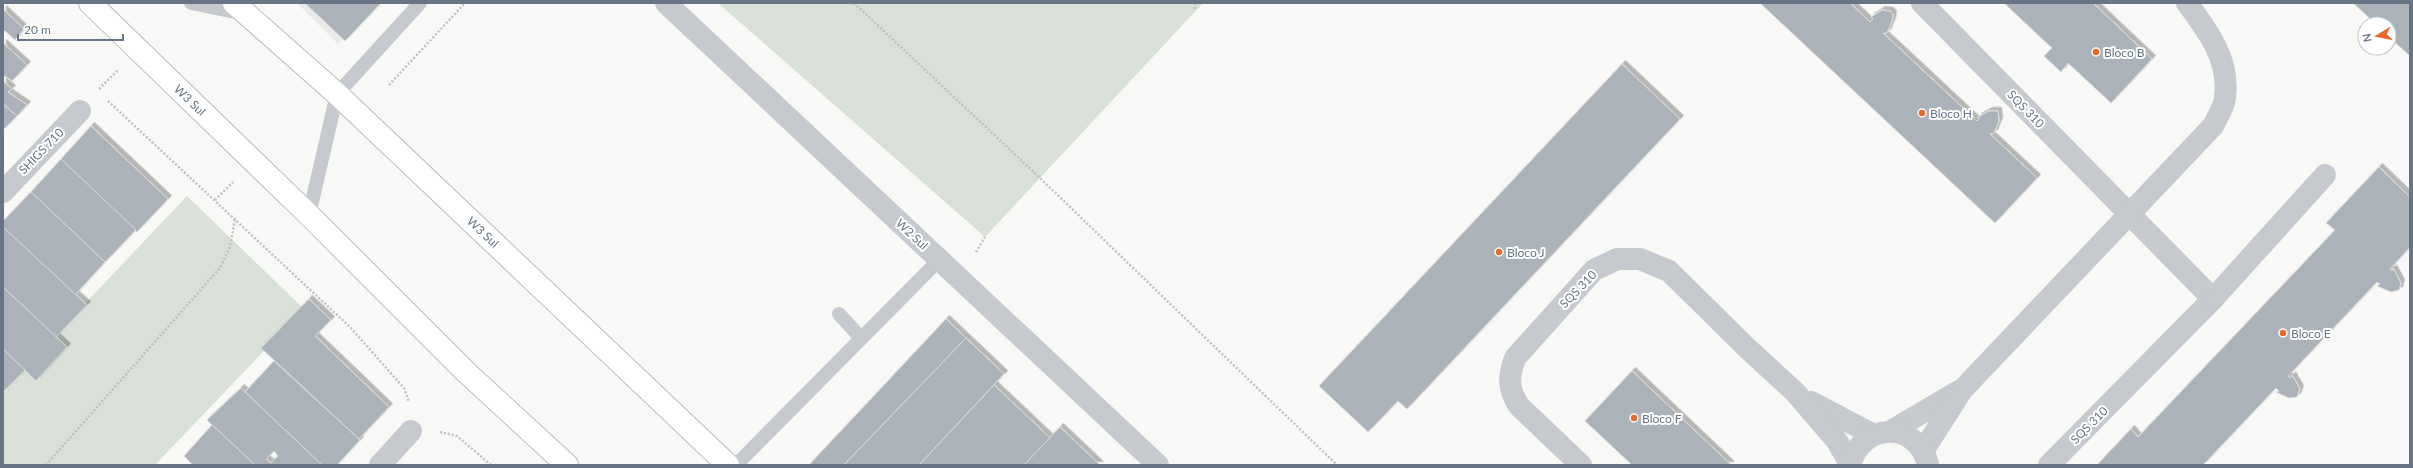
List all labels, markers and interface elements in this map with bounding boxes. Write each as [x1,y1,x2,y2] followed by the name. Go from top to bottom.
[18,16,123,42] scale bar
[2357,16,2397,56] north arrow
[24,22,51,37] text: 20 m
[2360,33,2374,43] text: N
[2104,45,2145,60] place label: Bloco B
[2091,47,2101,57] marker: Bloco B
[171,81,209,119] street label: W3 Sul
[2004,87,2048,131] street label: SQS 310
[1930,106,1972,121] place label: Bloco H
[1917,108,1927,118] marker: Bloco H
[15,125,67,177] street label: SHIGS 710
[464,213,502,251] street label: W3 Sul
[893,215,931,253] street label: W2 Sul
[1507,245,1545,260] place label: Bloco J
[1494,247,1504,257] marker: Bloco J
[1556,267,1600,311] street label: SQS 310
[2291,326,2331,341] place label: Bloco E
[2278,328,2288,338] marker: Bloco E
[2067,403,2111,447] street label: SQS 310
[1642,411,1682,426] place label: Bloco F
[1629,413,1639,423] marker: Bloco F

